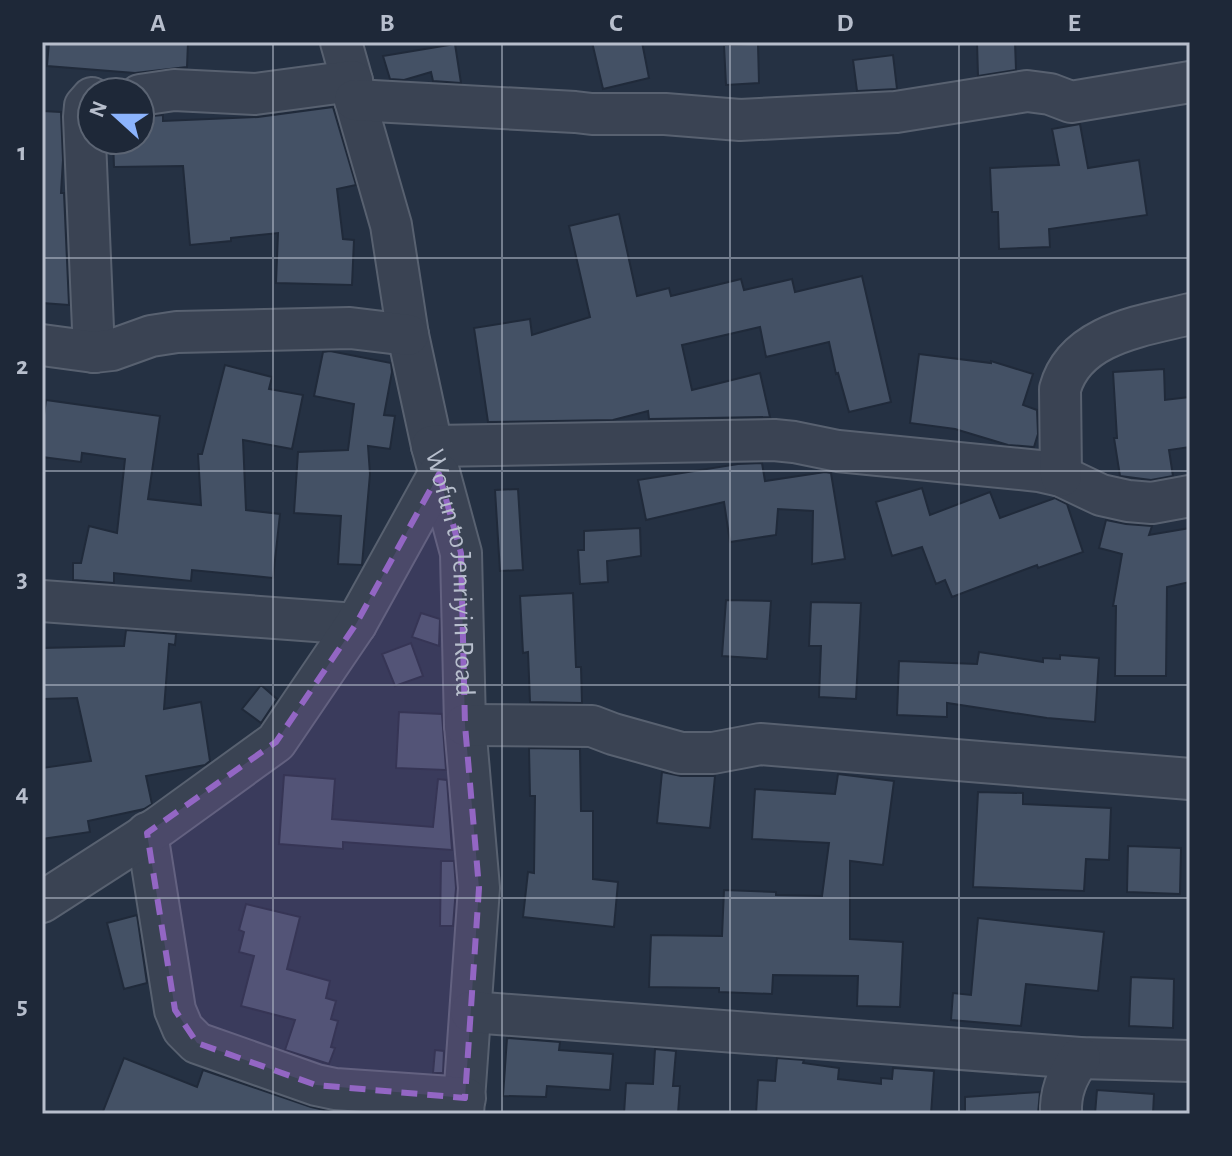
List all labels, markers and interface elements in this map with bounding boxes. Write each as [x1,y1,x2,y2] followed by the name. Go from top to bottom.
[150,10,166,36] text: A
[379,10,395,36] text: B
[609,10,623,36] text: C
[836,10,854,36] text: D
[1067,10,1081,36] text: E
[76,76,156,156] north arrow
[85,98,111,120] text: N
[17,139,27,165] text: 1
[16,353,28,379] text: 2
[420,446,478,697] street label: Wofun to Jenriyin Road
[16,566,28,592] text: 3
[15,780,29,806] text: 4
[16,993,28,1019] text: 5

